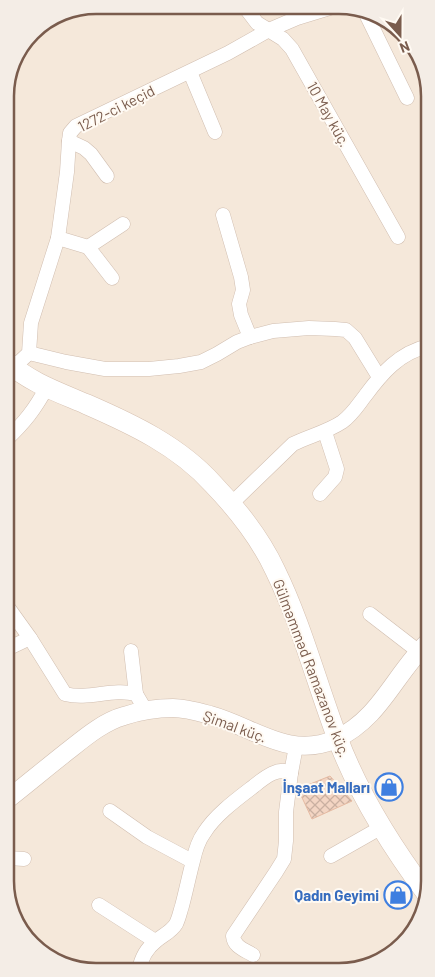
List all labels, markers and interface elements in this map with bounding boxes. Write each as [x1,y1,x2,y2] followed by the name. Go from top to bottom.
[375,10,425,60] north arrow
[397,38,412,57] text: N
[304,78,354,150] street label: 10 May küç.
[74,81,158,135] street label: 1272-ci keçid
[270,576,354,760] street label: Gülməmməd Ramazanov küç.
[201,706,269,746] street label: Şimal küç.
[374,772,404,802] shop icon: İnşaat Malları
[283,778,370,796] place label: İnşaat Malları
[383,880,413,910] shop icon: Qadın Geyimi
[294,886,379,904] place label: Qadın Geyimi

